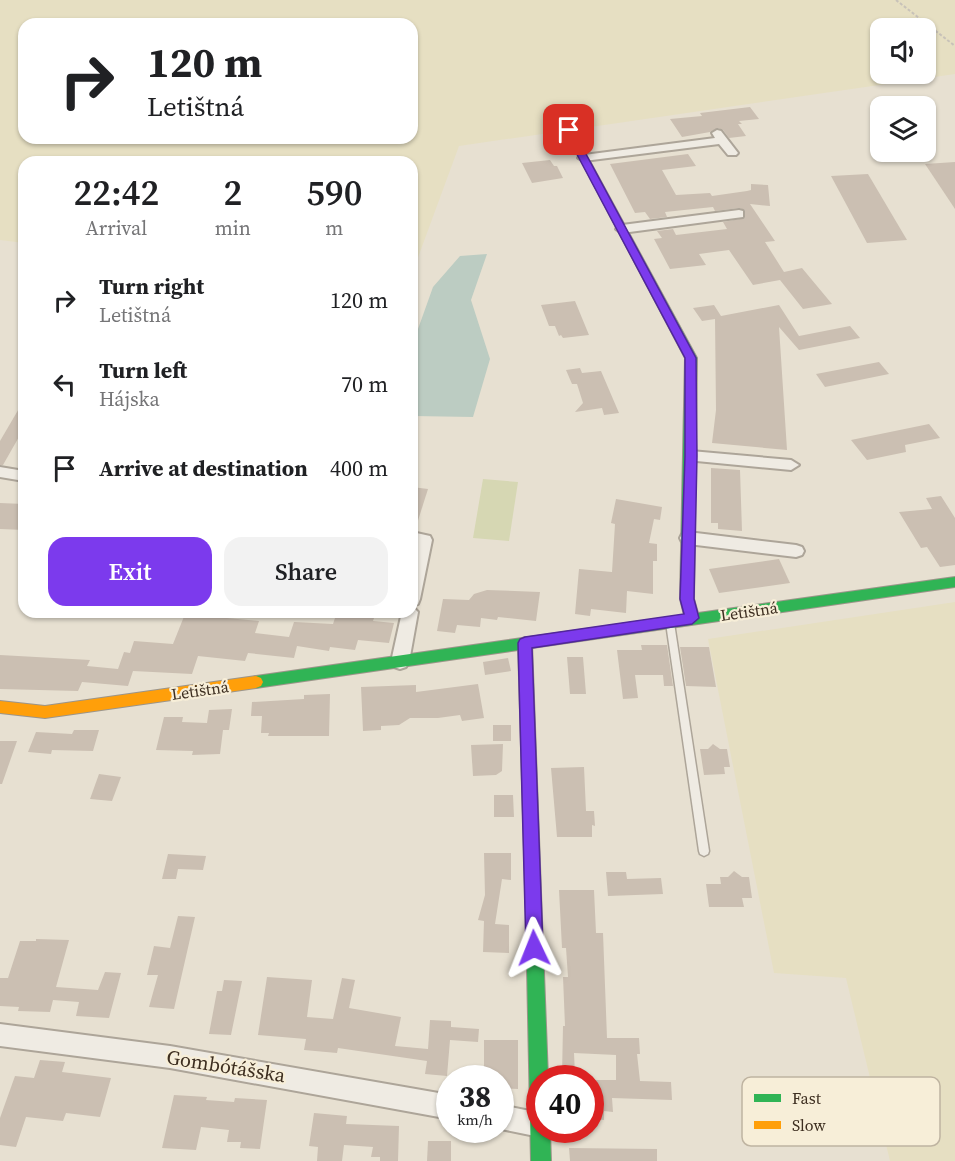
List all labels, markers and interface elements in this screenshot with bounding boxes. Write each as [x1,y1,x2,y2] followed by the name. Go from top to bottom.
[870,18,936,162] map controls
[870,18,936,84] button: sound
[147,33,262,91] text: 120 m
[48,42,126,120] icon: right
[147,88,244,125] text: Letištná
[870,96,936,162] button: layers
[543,104,594,155] pin
[552,113,585,146] icon: arrive
[74,168,159,217] text: 22:42
[223,168,242,217] text: 2
[306,168,362,217] text: 590
[85,214,147,242] text: Arrival
[215,214,251,242] text: min
[325,214,343,242] text: m
[99,271,204,301] text: Turn right
[48,284,81,317] icon: right
[330,285,388,315] text: 120 m
[99,301,171,329] text: Letištná
[99,355,187,385] text: Turn left
[48,368,81,401] icon: left
[341,369,388,399] text: 70 m
[99,385,160,413] text: Hájska
[48,452,81,485] icon: arrive
[99,453,308,483] text: Arrive at destination
[330,453,388,483] text: 400 m
[48,537,212,606] button: Exit
[224,537,388,606] button: Share
[719,596,780,626] street label: Letištná
[170,675,231,705] street label: Letištná
[502,916,566,980] position arrow
[165,1043,288,1089] street label: Gombótášska
[526,1065,604,1143] speed limit sign: 40
[459,1076,491,1117] text: 38
[742,1077,940,1146] legend
[792,1087,822,1109] text: Fast
[457,1109,493,1130] text: km/h
[792,1114,827,1136] text: Slow

